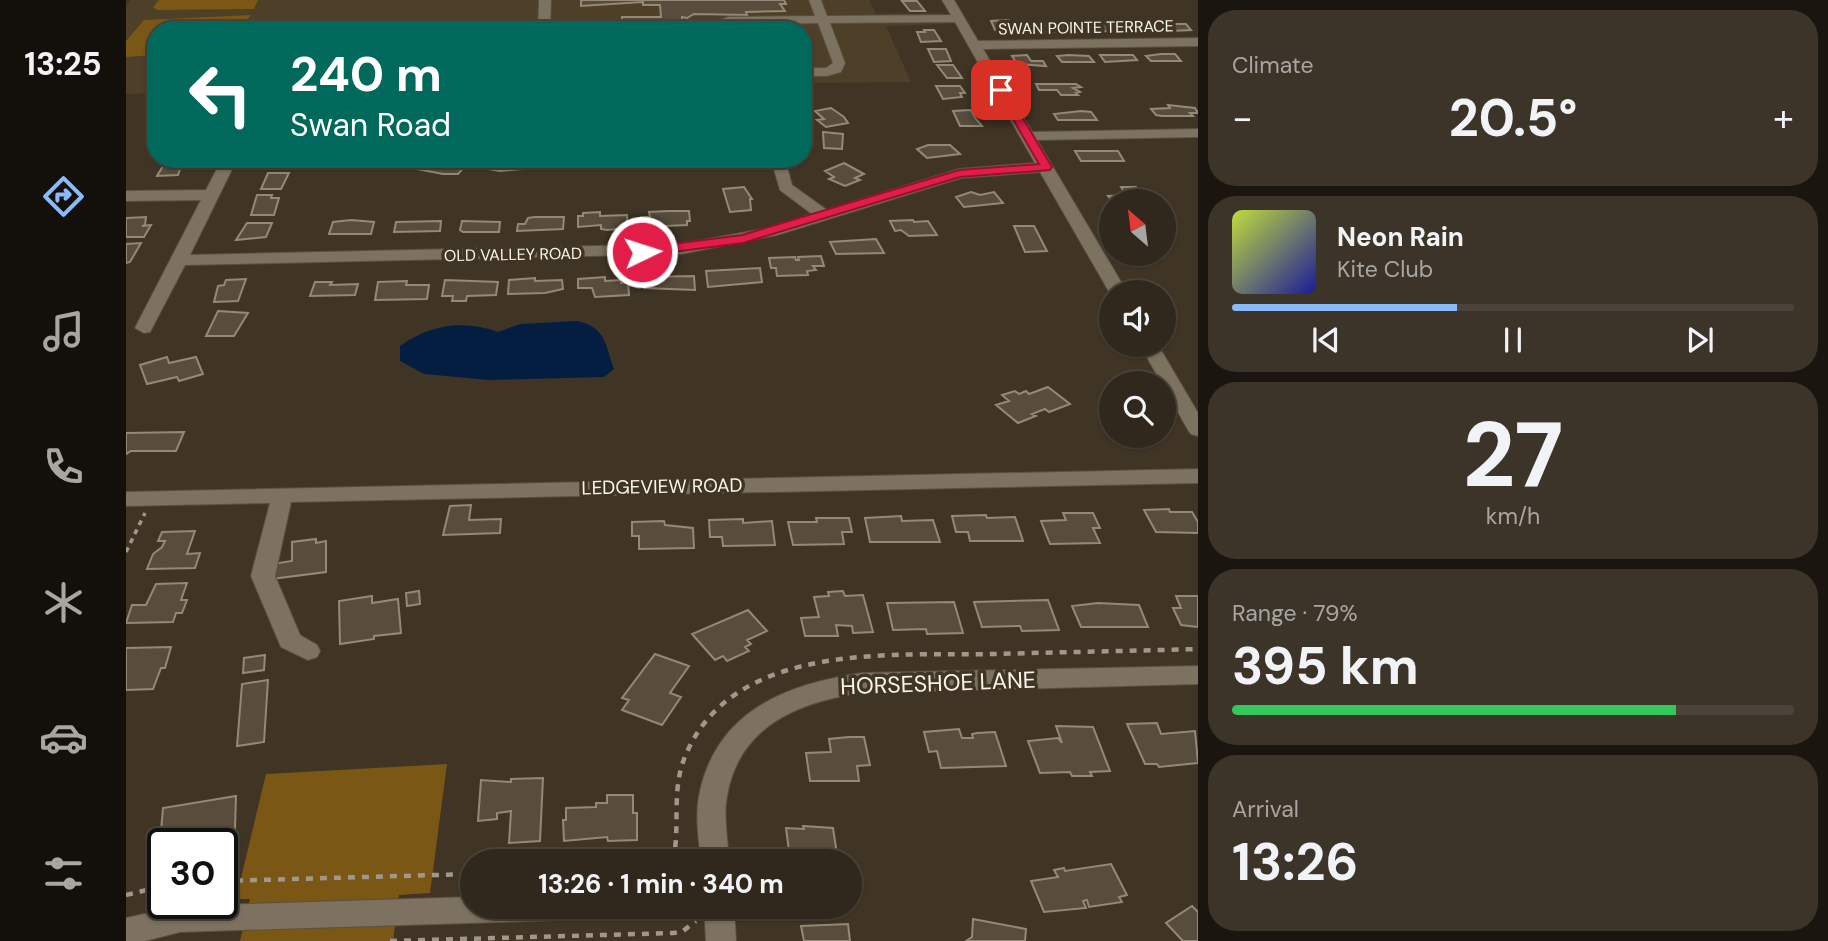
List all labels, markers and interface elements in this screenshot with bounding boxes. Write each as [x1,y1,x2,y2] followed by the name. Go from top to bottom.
[998,15,1174,40] street label: SWAN POINTE TERRACE
[290,42,442,106] text: 240 m
[24,43,102,85] text: 13:25
[175,49,266,140] icon: left
[1232,50,1314,80] text: Climate
[971,60,1031,120] pin
[982,71,1020,109] icon: arrive
[1449,84,1577,152] text: 20.5°
[1232,93,1253,143] text: −
[1773,93,1794,143] text: +
[290,104,451,146] text: Swan Road
[39,172,88,221] icon: directions
[1099,189,1176,266] north arrow
[1099,189,1176,448] map controls
[605,215,679,289] position arrow
[1337,220,1464,254] text: Neon Rain
[444,243,582,266] street label: OLD VALLEY ROAD
[1337,254,1433,284] text: Kite Club
[1099,280,1176,357] button: sound
[39,307,88,356] icon: music
[1307,321,1345,359] icon: previous
[1494,321,1532,359] icon: pause
[1681,321,1719,359] icon: next
[1099,371,1176,448] button: search
[1463,396,1563,514] text: 27
[39,442,88,491] icon: phone
[581,473,743,500] street label: LEDGEVIEW ROAD
[1486,501,1540,531] text: km/h
[39,578,88,627] icon: climate
[1232,598,1358,628] text: Range · 79%
[1232,632,1419,700] text: 395 km
[840,665,1036,701] street label: HORSESHOE LANE
[39,713,88,762] icon: car
[1232,794,1299,824] text: Arrival
[147,828,238,919] speed limit sign: 30
[1232,828,1358,896] text: 13:26
[39,849,88,898] icon: filters
[538,867,784,901] text: 13:26 · 1 min · 340 m

